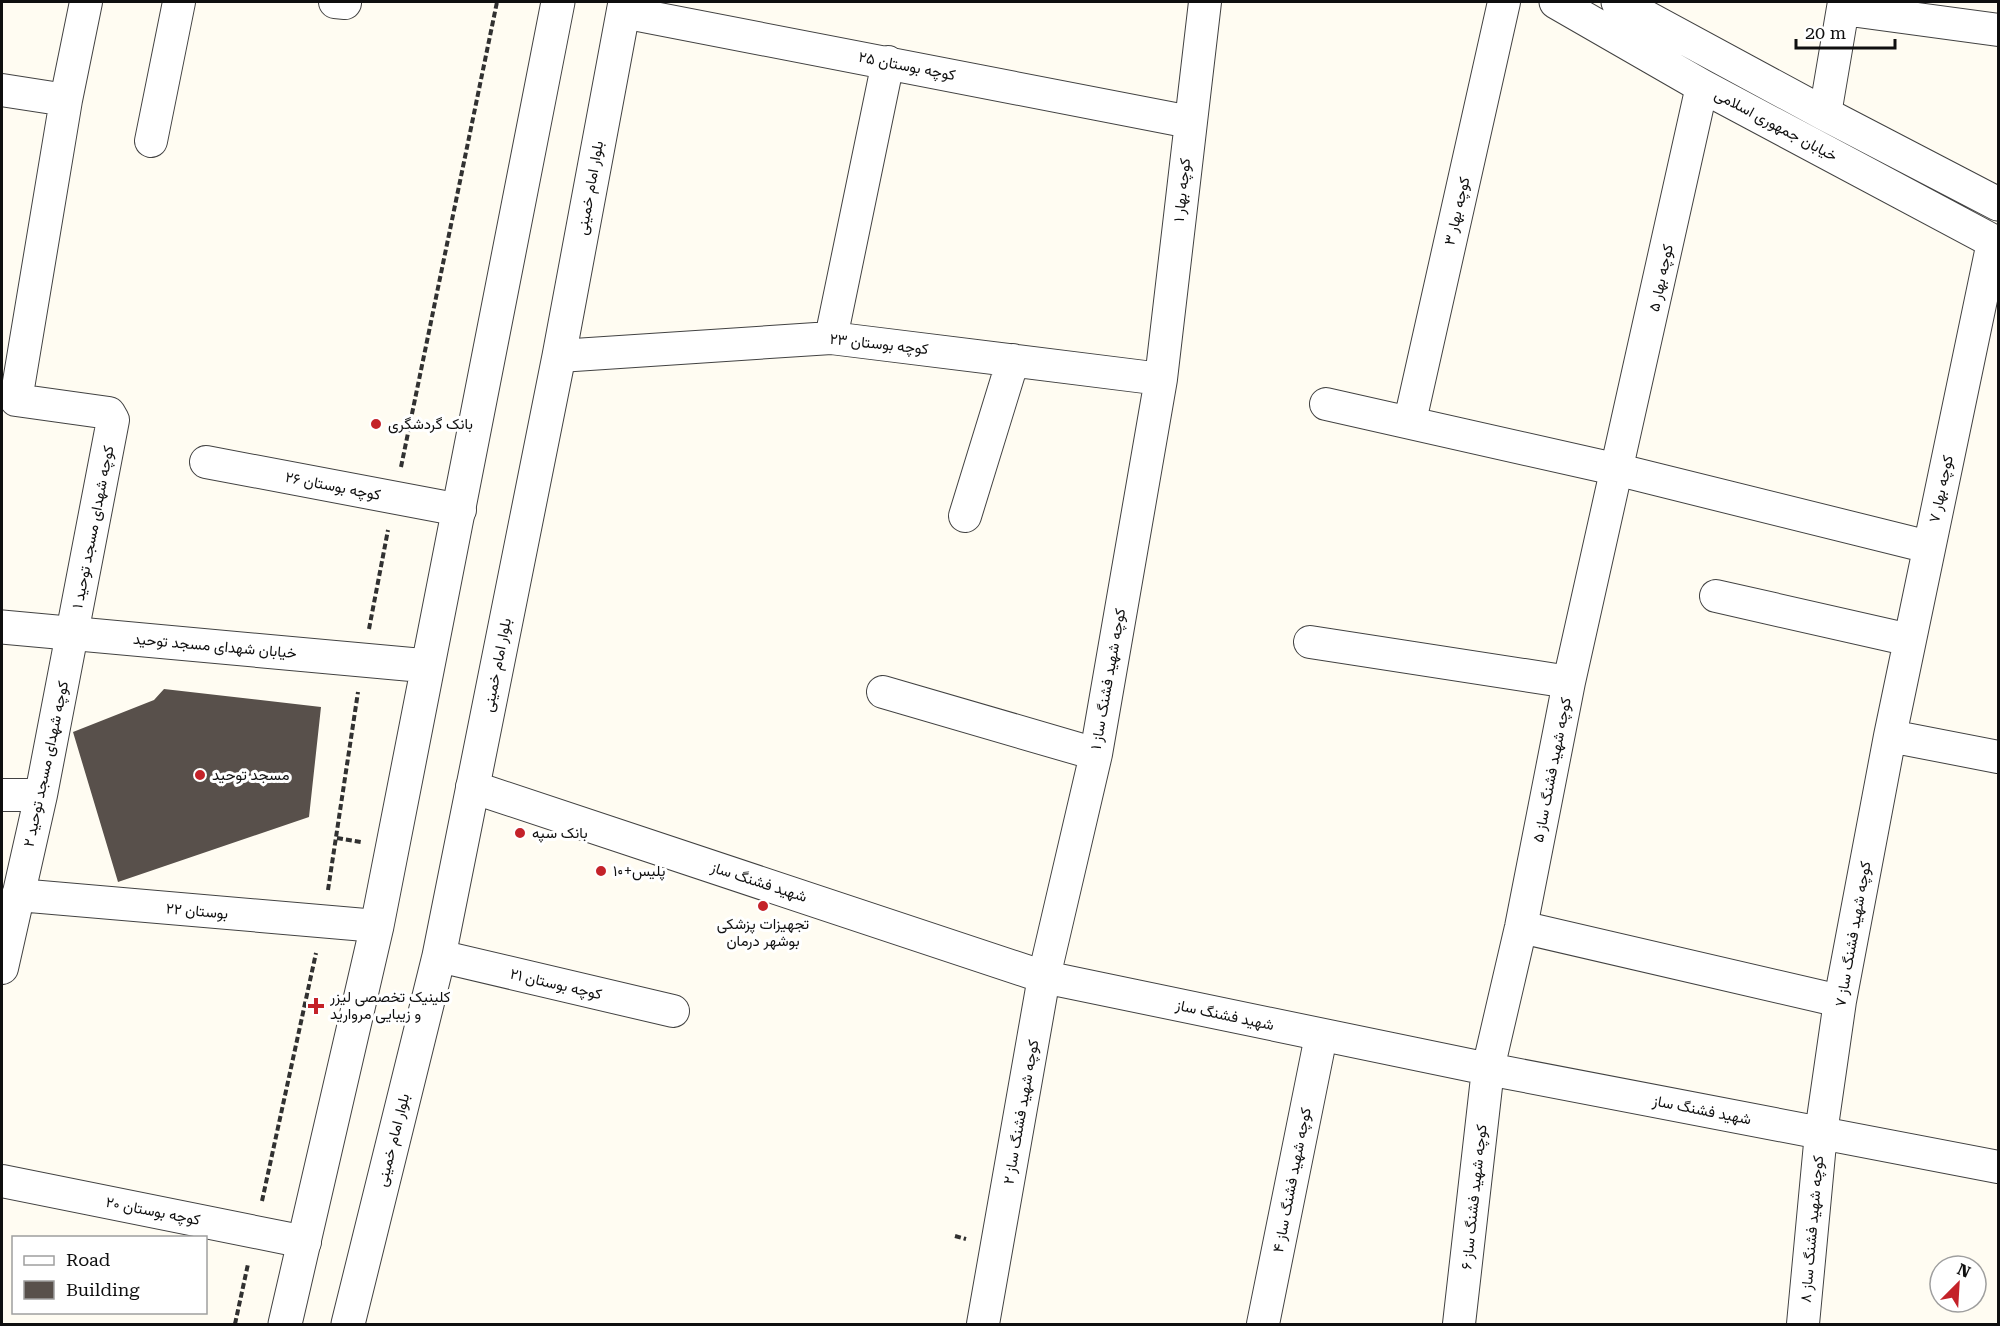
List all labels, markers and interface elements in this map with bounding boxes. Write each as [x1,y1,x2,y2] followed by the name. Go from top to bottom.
[1796,12,1895,50] scale bar
[1805,22,1846,43] text: 20 m
[857,48,957,85] street label: کوچه بوستان ۲۵
[1711,85,1840,166] street label: خیابان جمهوری اسلامی
[573,140,608,237] street label: بلوار امام خمینی
[1170,157,1195,223] street label: کوچه بهار ۱
[1440,175,1475,247] street label: کوچه بهار ۳
[1645,242,1678,314] street label: کوچه بهار ۵
[829,330,930,359] street label: کوچه بوستان ۲۳
[388,415,473,434] place label: بانک گردشگری
[369,417,383,431] marker: بانک گردشگری
[68,444,119,610] street label: کوچه شهدای مسجد توحید ۱
[1925,453,1958,525] street label: کوچه بهار ۷
[284,468,382,505] street label: کوچه بوستان ۲۶
[1087,607,1130,751] street label: کوچه شهید فشنگ ساز ۱
[479,617,516,714] street label: بلوار امام خمینی
[132,630,298,663] street label: خیابان شهدای مسجد توحید
[20,679,73,849] street label: کوچه شهدای مسجد توحید ۲
[1529,696,1576,844] street label: کوچه شهید فشنگ ساز ۵
[212,766,289,784] place label: مسجد توحید
[193,768,207,782] marker: مسجد توحید
[532,824,588,843] place label: بانک سپه
[513,826,527,840] marker: بانک سپه
[708,858,809,906] street label: شهید فشنگ ساز
[1831,859,1876,1008] street label: کوچه شهید فشنگ ساز ۷
[613,862,666,881] place label: پلیس+۱۰
[594,864,608,878] marker: پلیس+۱۰
[165,899,229,923] street label: بوستان ۲۲
[756,899,770,913] marker: تجهیزات پزشکی بوشهر درمان
[717,915,810,950] place label: تجهیزات پزشکی بوشهر درمان
[508,965,604,1004] street label: کوچه بوستان ۲۱
[329,988,451,1024] place label: کلینیک تخصصی لیزر و زیبایی مروارید
[1173,996,1276,1034] street label: شهید فشنگ ساز
[307,997,325,1015] marker: کلینیک تخصصی لیزر و زیبایی مروارید
[999,1038,1044,1186] street label: کوچه شهید فشنگ ساز ۲
[1650,1091,1753,1128] street label: شهید فشنگ ساز
[373,1092,414,1189] street label: بلوار امام خمینی
[1269,1106,1316,1254] street label: کوچه شهید فشنگ ساز ۴
[1457,1123,1492,1271] street label: کوچه شهید فشنگ ساز ۶
[1797,1154,1828,1303] street label: کوچه شهید فشنگ ساز ۸
[104,1193,202,1230] street label: کوچه بوستان ۲۰
[12,1236,207,1314] legend
[66,1249,111,1270] text: Road
[1928,1254,1988,1314] north arrow
[1954,1260,1973,1282] text: N
[66,1279,140,1300] text: Building

